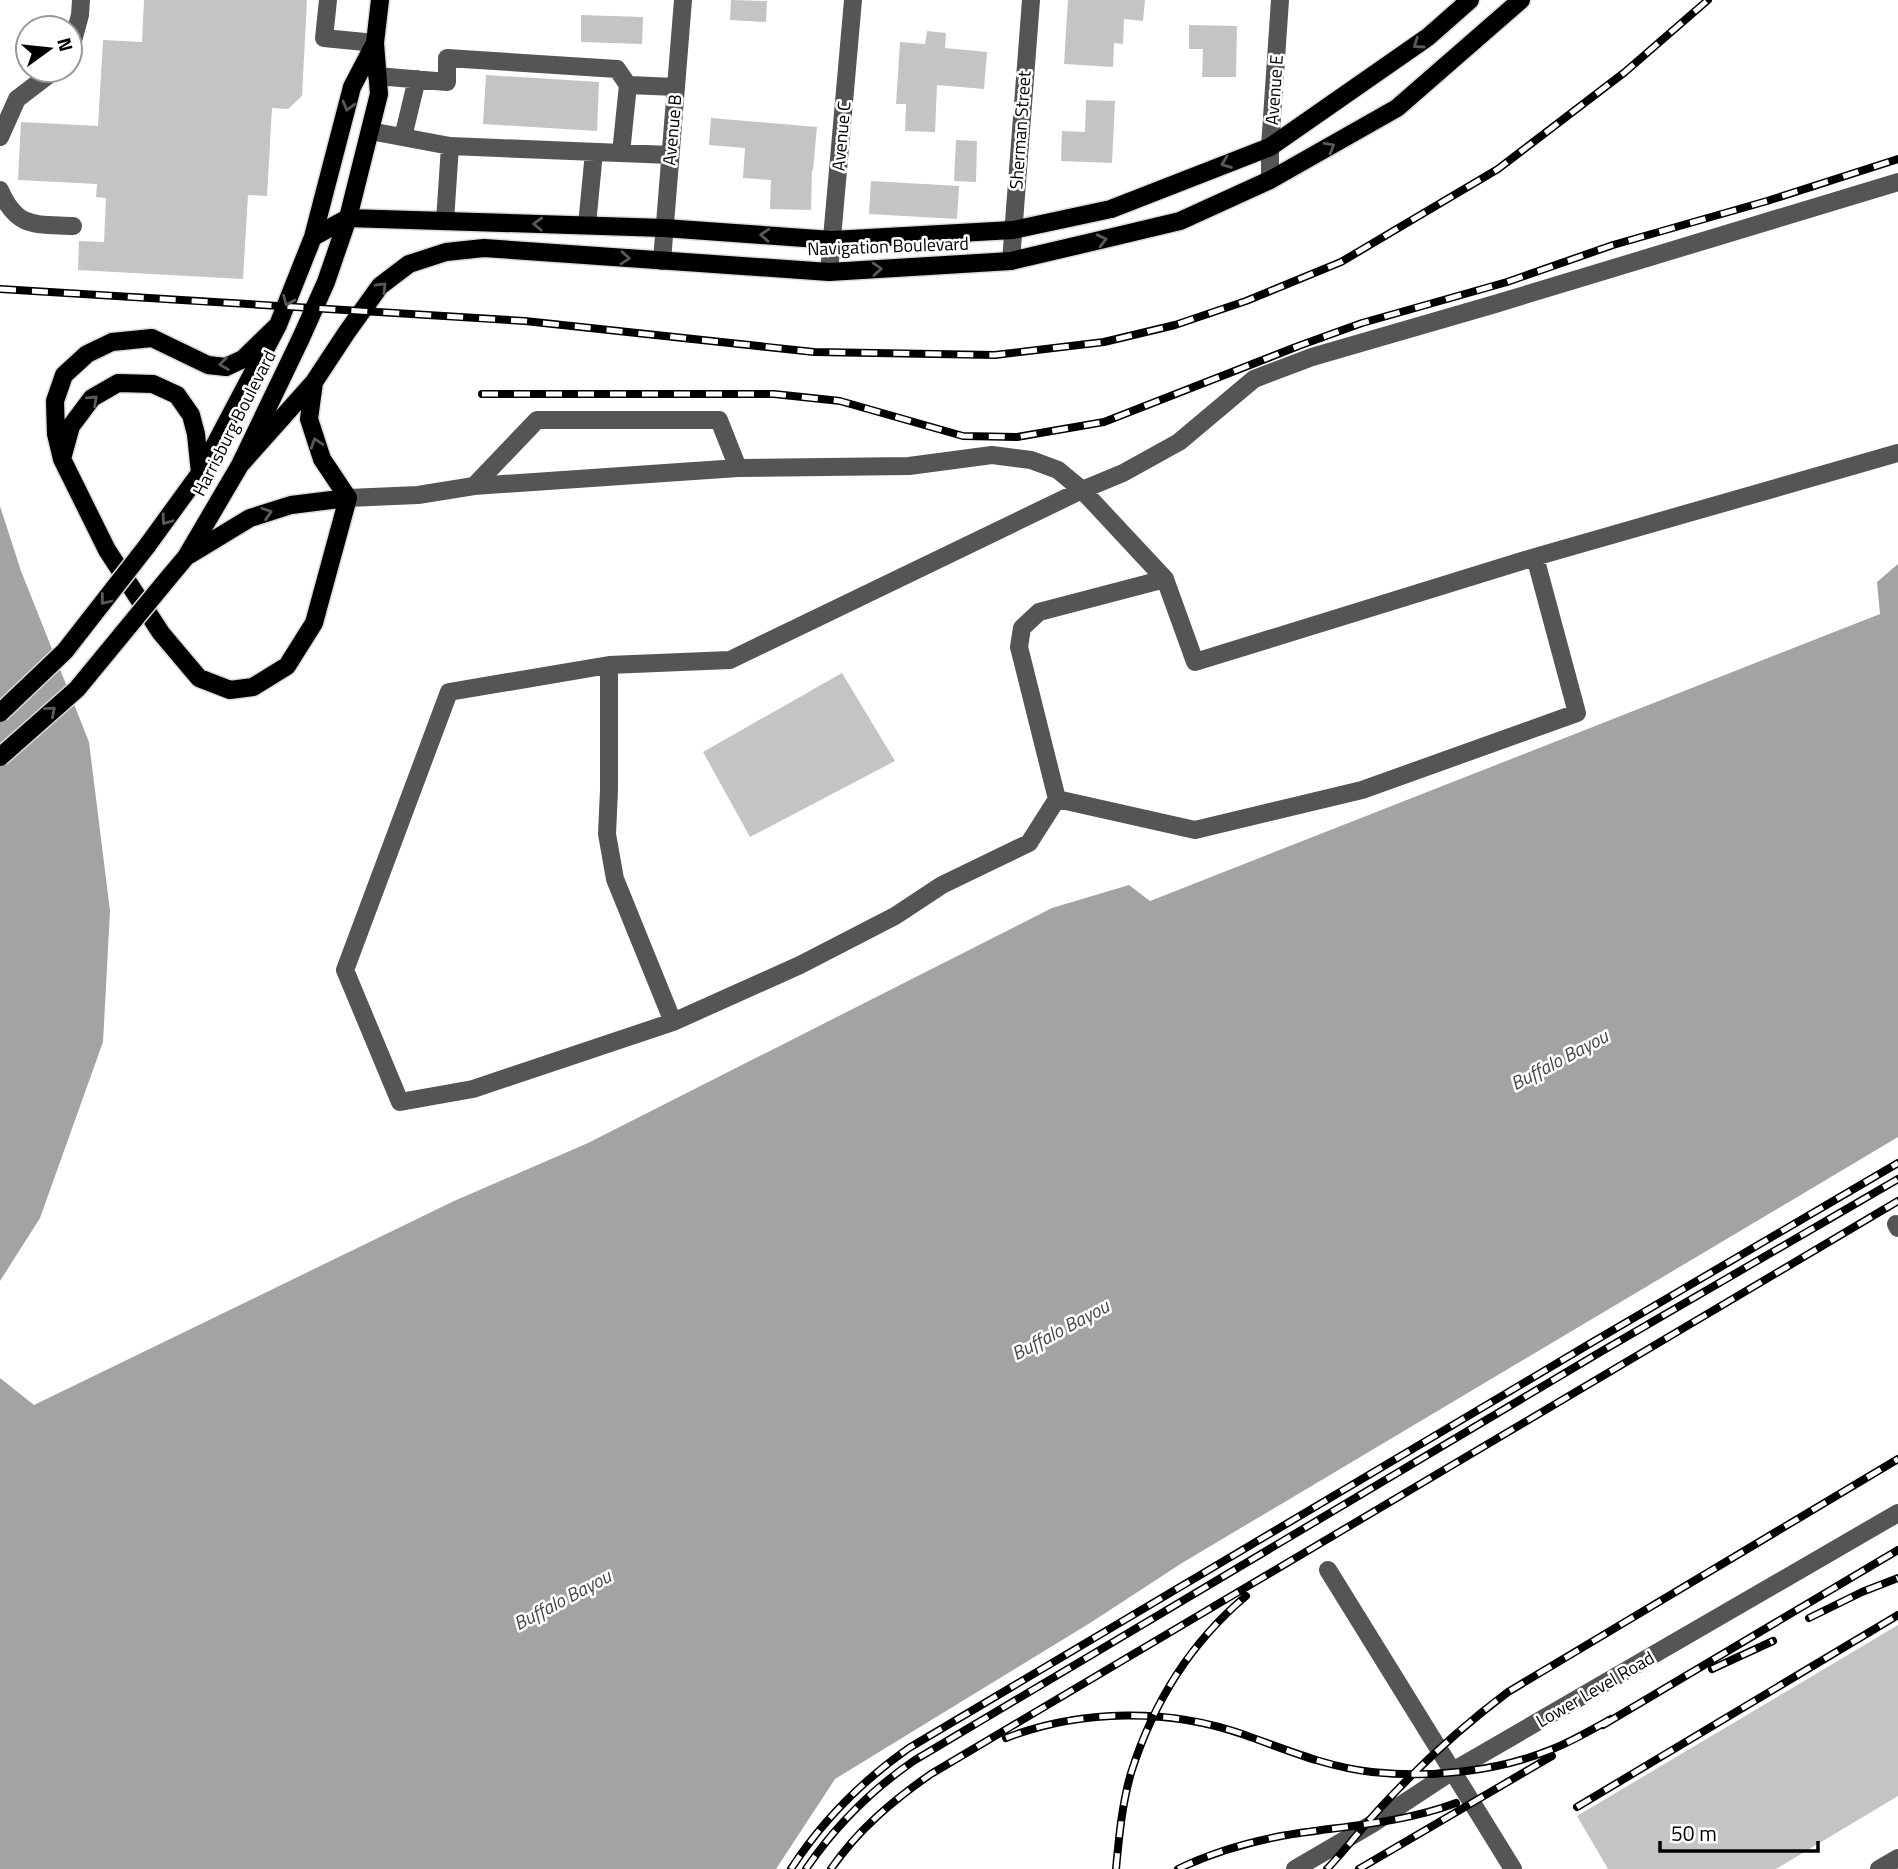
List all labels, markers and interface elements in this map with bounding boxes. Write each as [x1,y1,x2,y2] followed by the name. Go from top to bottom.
[14,14,84,84] north arrow
[50,34,82,55] text: N
[1413,36,1426,48] one-way arrow
[1258,54,1290,126] street label: Avenue E
[1002,69,1038,190] street label: Sherman Street
[655,93,689,167] street label: Avenue B
[341,99,356,111] one-way arrow
[824,100,858,172] street label: Avenue C
[1322,142,1335,155] one-way arrow
[1220,155,1232,169] one-way arrow
[532,216,542,232] one-way arrow
[759,228,770,243] one-way arrow
[807,230,969,262] street label: Navigation Boulevard
[1095,234,1107,248] one-way arrow
[620,251,631,266] one-way arrow
[872,262,883,277] one-way arrow
[373,282,386,295] one-way arrow
[283,294,297,306] one-way arrow
[186,345,282,501] street label: Harrisburg Boulevard
[219,356,230,371] one-way arrow
[85,396,98,408] one-way arrow
[310,438,325,450] one-way arrow
[261,506,273,521] one-way arrow
[162,512,174,525] one-way arrow
[101,592,114,604] one-way arrow
[43,707,56,719] one-way arrow
[1505,1020,1614,1097] water label: Buffalo Bayou
[1006,1290,1115,1367] water label: Buffalo Bayou
[508,1560,617,1637] water label: Buffalo Bayou
[1531,1644,1659,1734] street label: Lower Level Road
[1660,1810,1818,1854] scale bar
[1671,1817,1717,1849] text: 50 m

